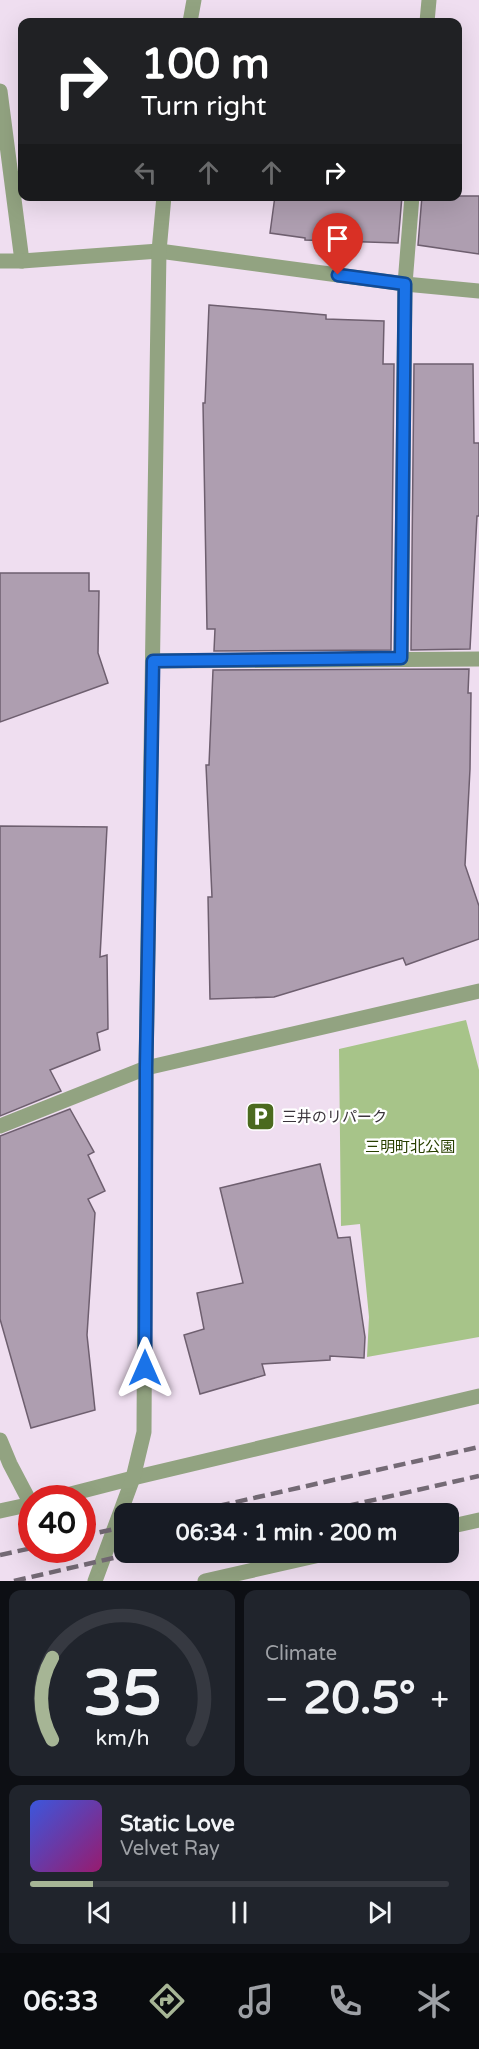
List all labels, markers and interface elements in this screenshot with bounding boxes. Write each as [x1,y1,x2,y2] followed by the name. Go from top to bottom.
[141,39,270,90] text: 100 m
[42,42,120,120] icon: right
[141,90,267,123] text: Turn right
[129,156,162,189] icon: left
[192,156,225,189] icon: ahead
[255,156,288,189] icon: ahead
[318,156,351,189] icon: right
[312,213,363,275] pin
[321,222,354,255] icon: arrive
[245,1101,277,1133] parking icon: 三井のリパーク
[282,1108,387,1126] place label: 三井のリパーク
[365,1138,455,1156] park label: 三明町北公園
[113,1336,177,1400] position arrow
[18,1485,96,1563] speed limit sign: 40
[176,1520,397,1546] text: 06:34 · 1 min · 200 m
[265,1642,337,1666] text: Climate
[83,1657,161,1732] text: 35
[303,1672,416,1726] text: 20.5°
[265,1680,289,1719] text: −
[430,1680,449,1719] text: +
[95,1725,149,1751] text: km/h
[120,1811,235,1837] text: Static Love
[120,1837,220,1861] text: Velvet Ray
[83,1896,116,1929] icon: previous
[223,1896,256,1929] icon: pause
[363,1896,396,1929] icon: next
[146,1980,188,2022] icon: directions
[235,1980,277,2022] icon: music
[324,1980,366,2022] icon: phone
[413,1980,455,2022] icon: climate
[24,1985,98,2018] text: 06:33

